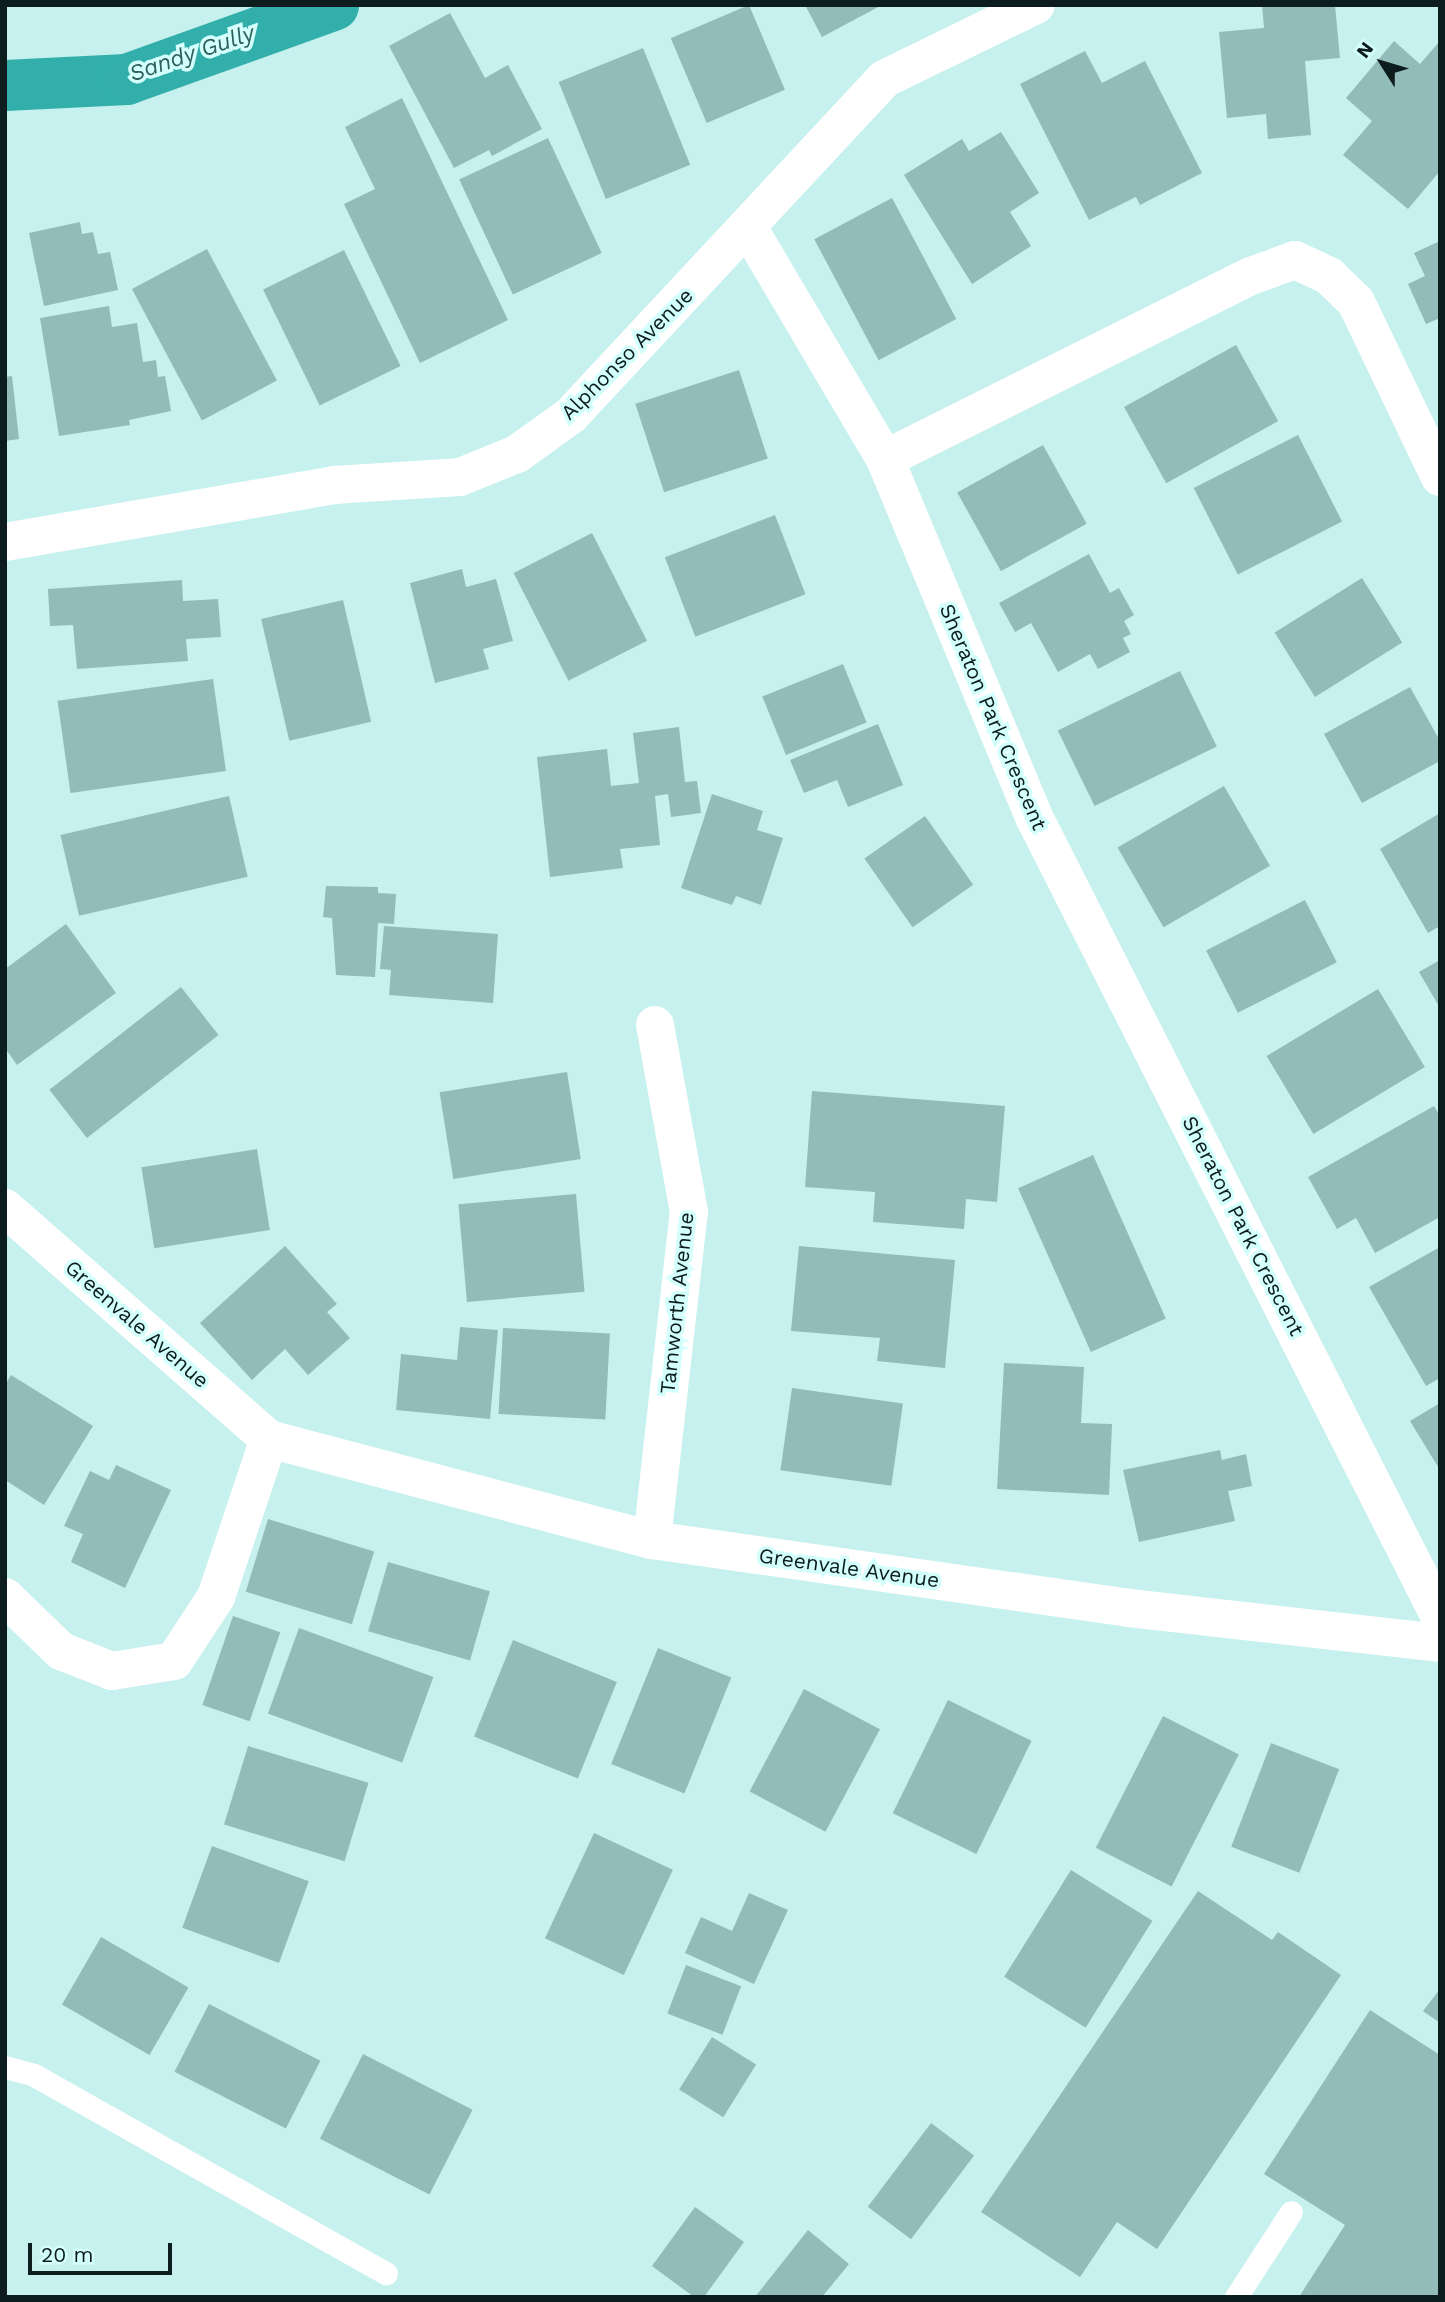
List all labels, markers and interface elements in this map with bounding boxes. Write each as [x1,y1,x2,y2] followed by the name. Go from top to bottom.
[126,20,258,88] water label: Sandy Gully
[1347,28,1417,98] north arrow
[1351,38,1378,63] text: N
[555,282,699,426] street label: Alphonso Avenue
[934,600,1052,834] street label: Sheraton Park Crescent
[1176,1112,1310,1340] street label: Sheraton Park Crescent
[655,1211,699,1395] street label: Tamworth Avenue
[60,1254,214,1394] street label: Greenvale Avenue
[757,1543,941,1593] street label: Greenvale Avenue
[32,2228,175,2272] scale bar
[41,2242,93,2267] text: 20 m

